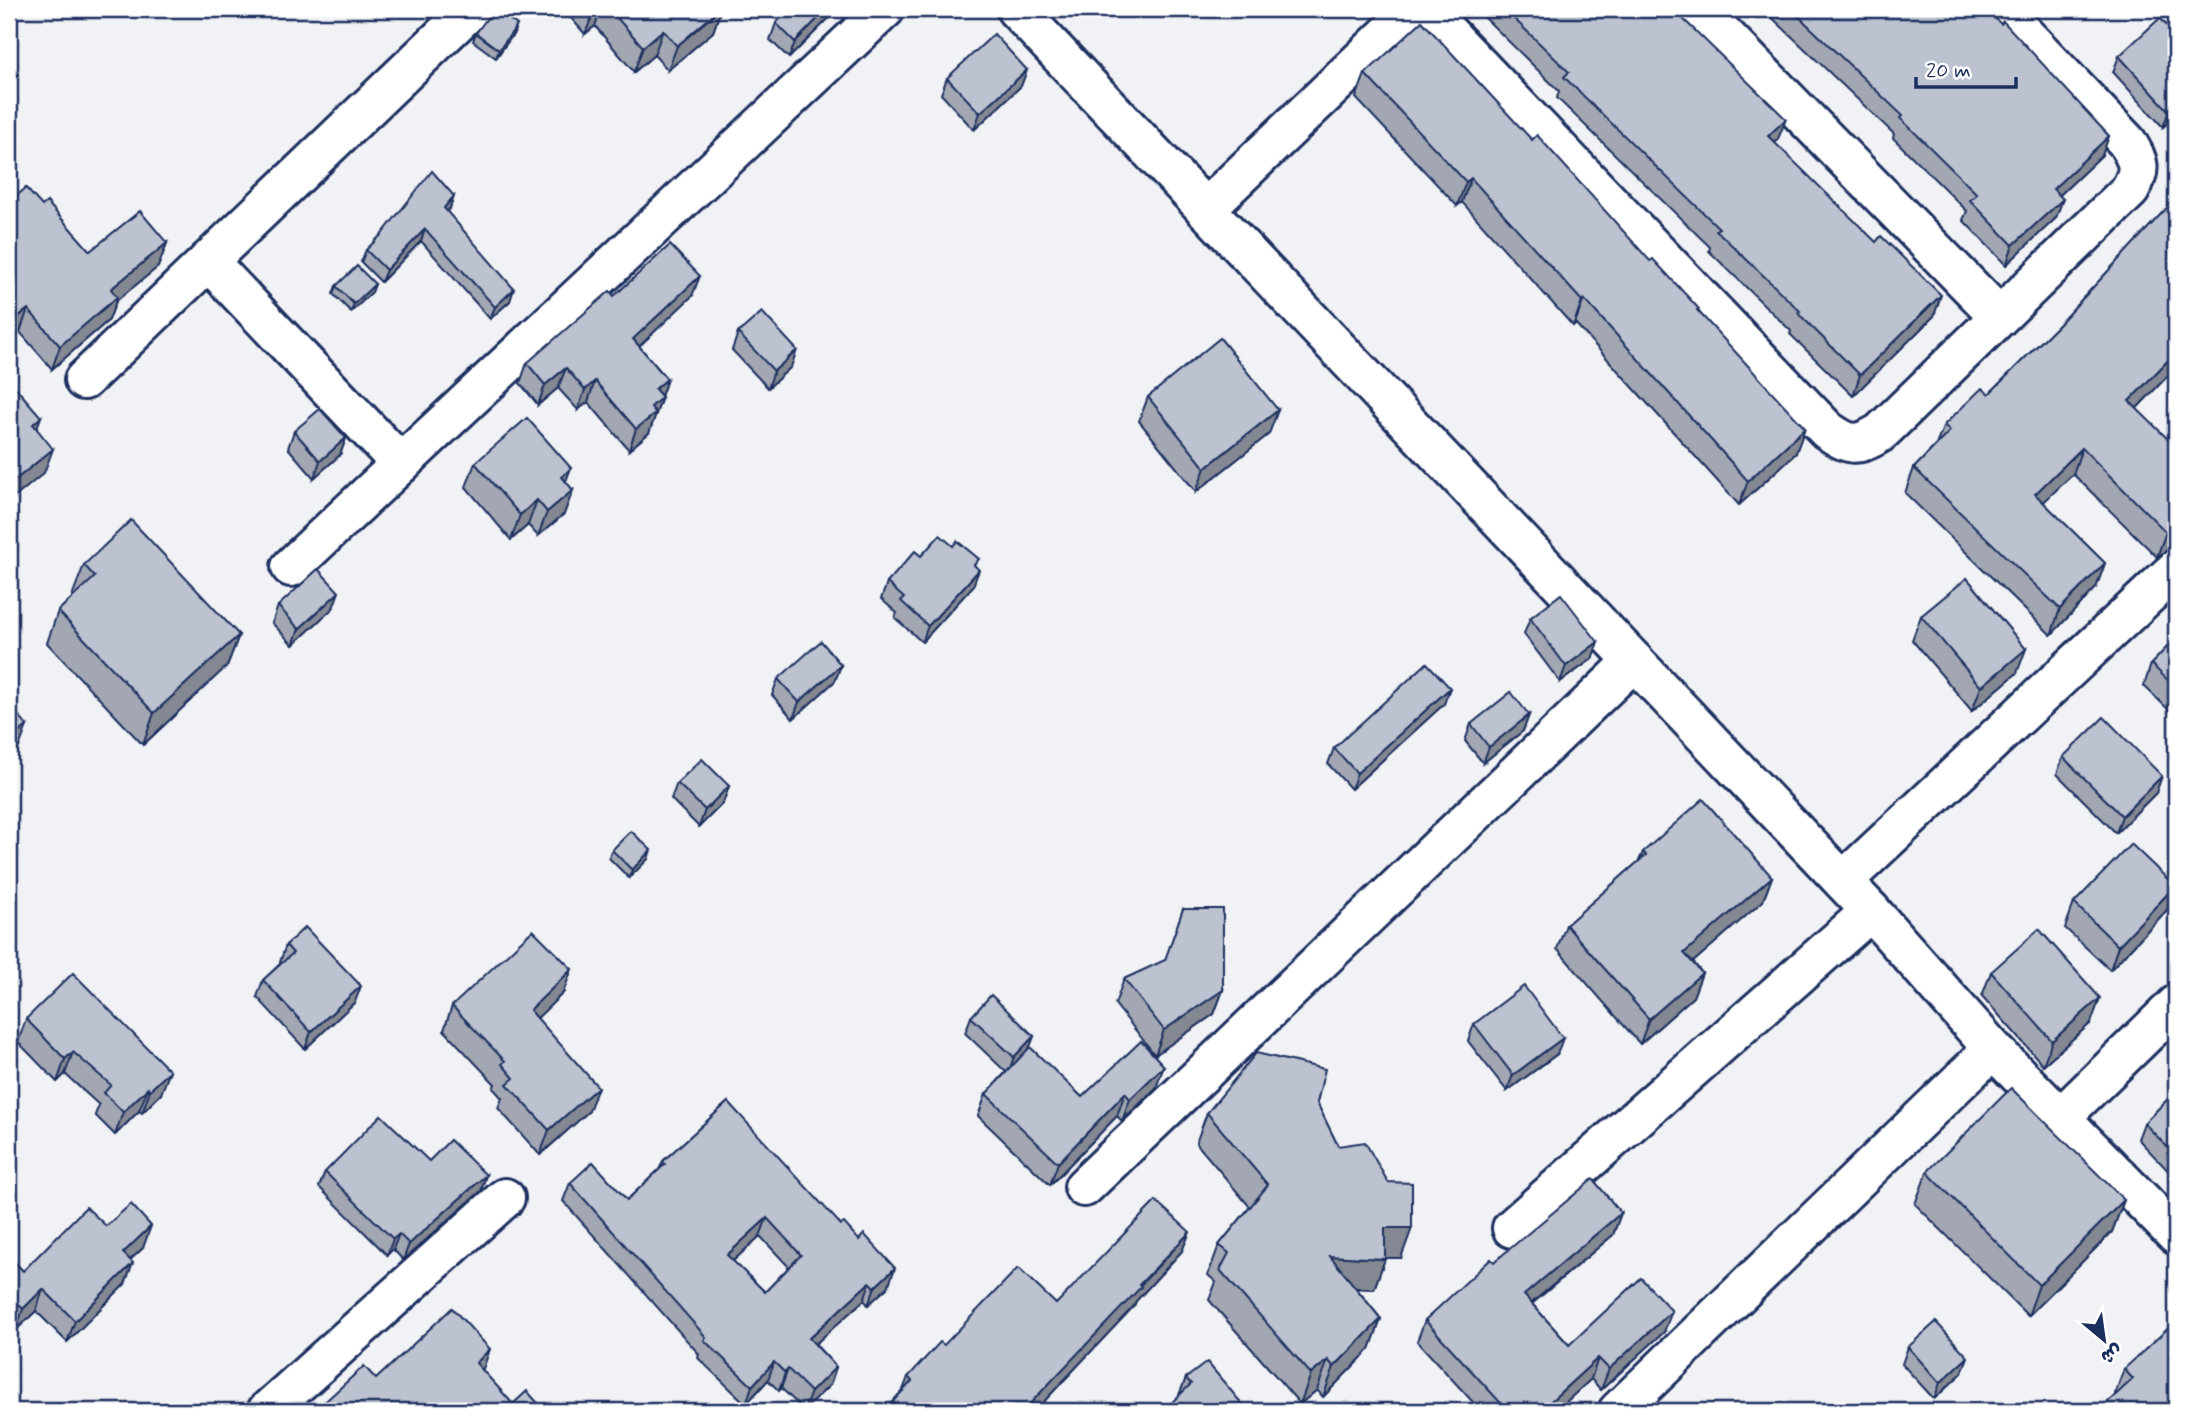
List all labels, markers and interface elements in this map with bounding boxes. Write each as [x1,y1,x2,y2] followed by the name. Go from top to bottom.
[1916,46,2015,90] scale bar
[1926,57,1971,85] text: 20 m
[2070,1304,2140,1374] north arrow
[2096,1338,2127,1370] text: ش

